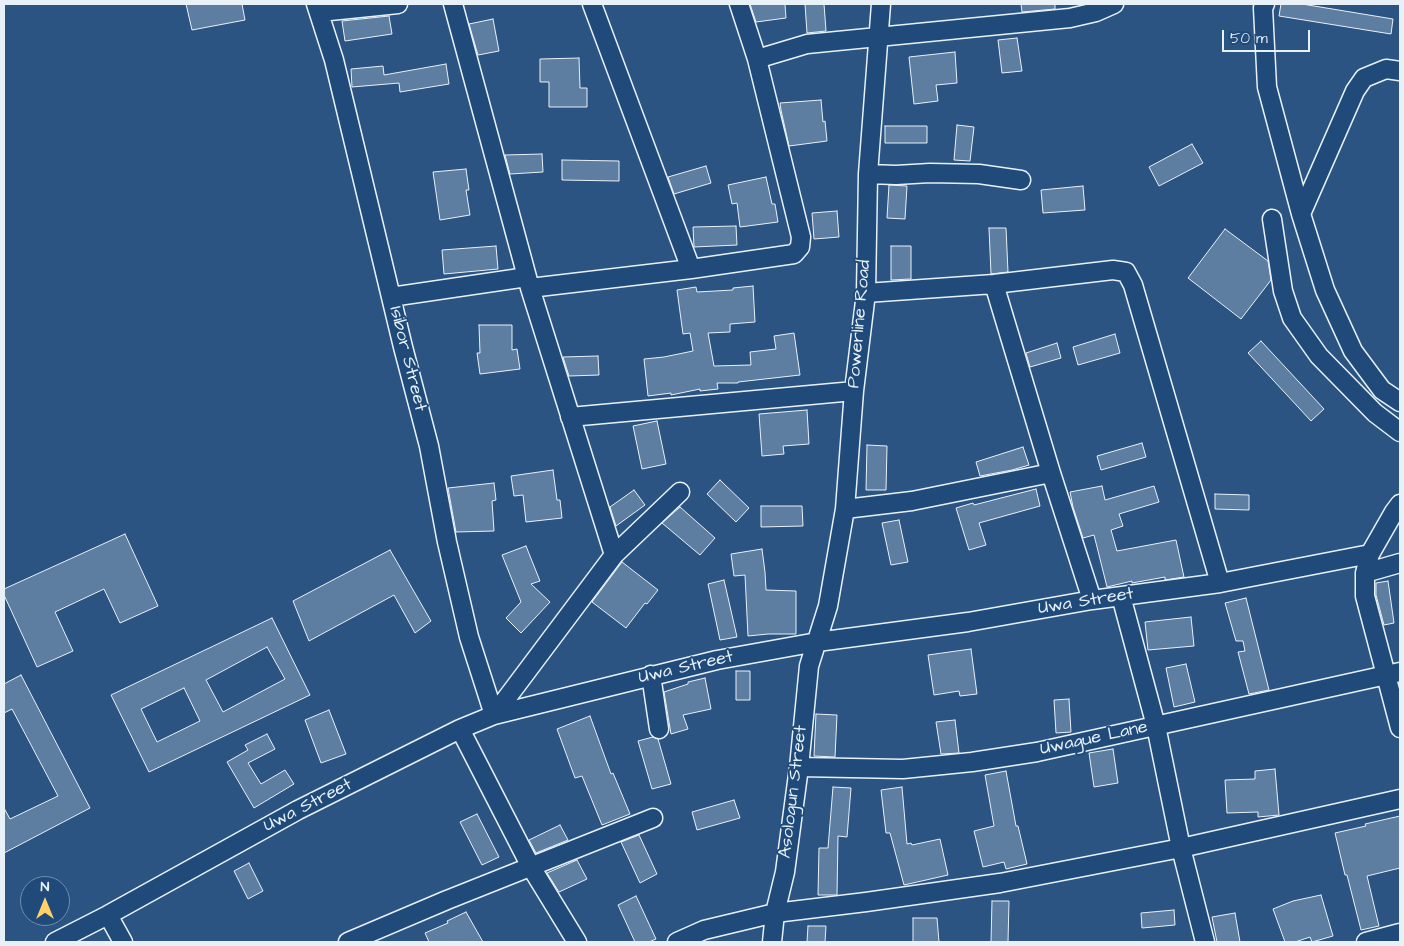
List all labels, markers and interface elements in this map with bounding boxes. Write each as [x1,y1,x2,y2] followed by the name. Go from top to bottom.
[1224,20,1312,52] scale bar
[1230,28,1268,49] text: 50 m
[844,259,876,389] street label: Powerline Road
[384,304,430,414] street label: Isibor Street
[1037,584,1135,620] street label: Uwa Street
[637,647,735,689] street label: Uwa Street
[1038,717,1150,761] street label: Uwague Lane
[775,724,813,860] street label: Asologun Street
[260,774,356,838] street label: Uwa Street
[20,876,70,926] north arrow
[41,877,49,897] text: N

